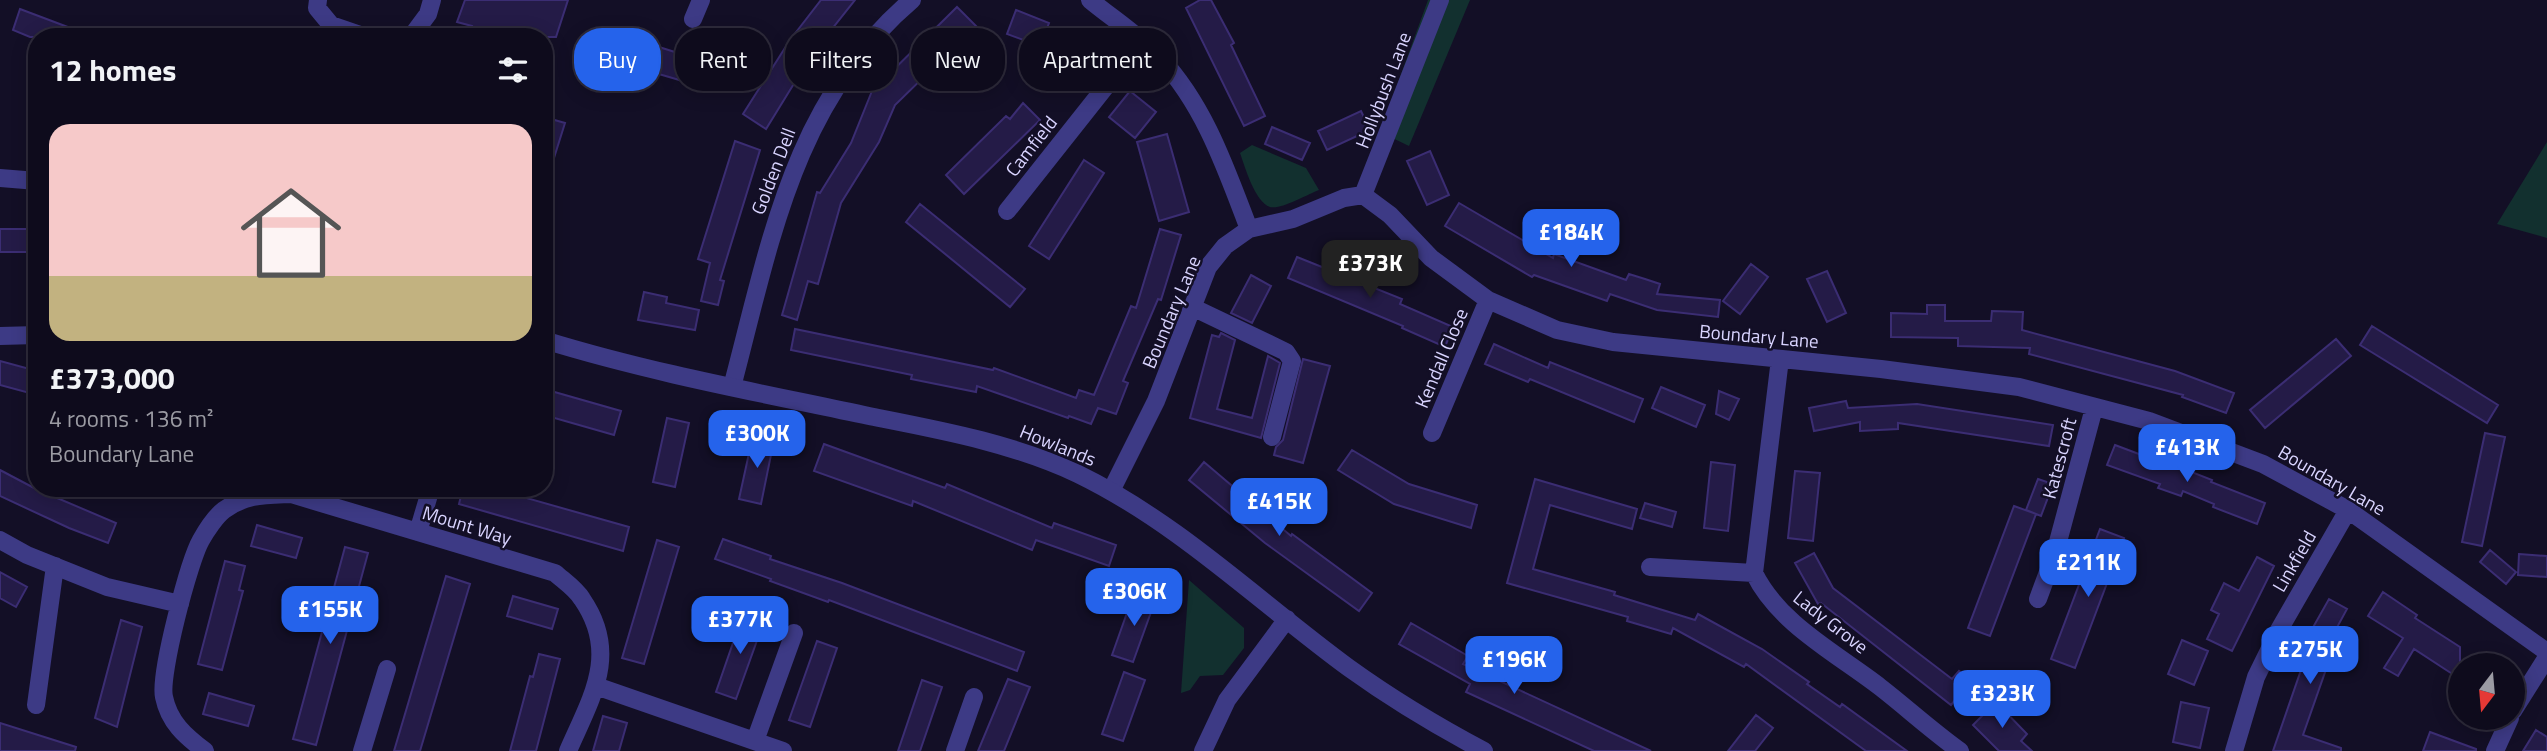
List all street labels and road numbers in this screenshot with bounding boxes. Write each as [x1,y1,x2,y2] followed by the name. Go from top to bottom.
[1347,27,1418,152] street label: Hollybush Lane
[998,109,1064,182] street label: Camfield
[743,123,802,218] street label: Golden Dell
[1134,251,1207,373] street label: Boundary Lane
[1406,303,1475,412] street label: Kendall Close
[1698,316,1820,355] street label: Boundary Lane
[2034,414,2083,502] street label: Katescroft
[1016,416,1101,473] street label: Howlands
[2273,437,2391,522] street label: Boundary Lane
[419,497,515,552] street label: Mount Way
[2264,524,2323,597] street label: Linkfield
[1787,583,1875,660] street label: Lady Grove

